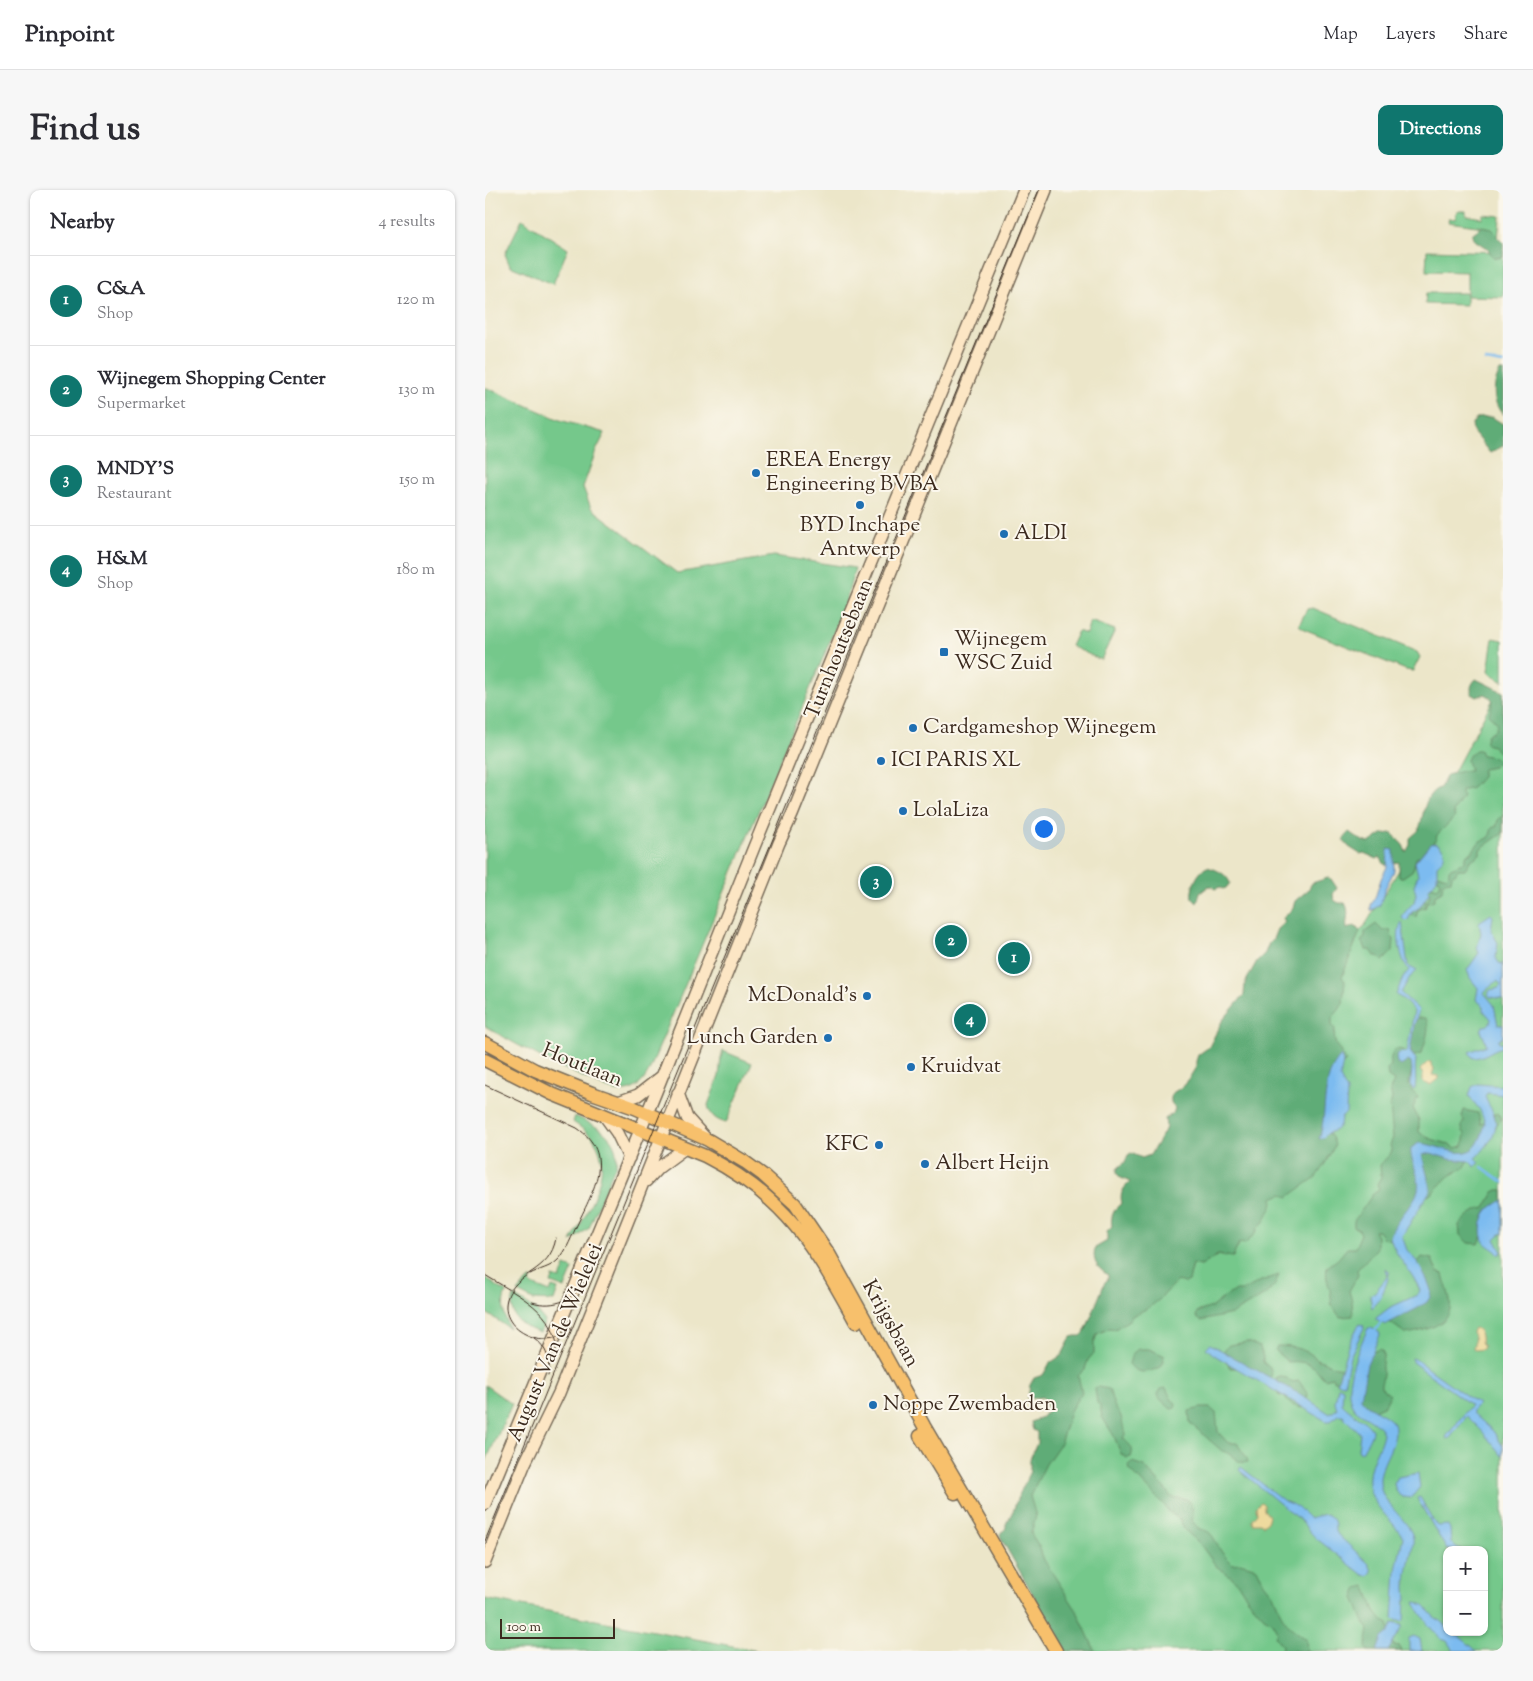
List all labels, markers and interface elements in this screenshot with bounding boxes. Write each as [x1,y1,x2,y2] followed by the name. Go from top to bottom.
[25,18,114,52] text: Pinpoint
[1323,22,1358,48] text: Map
[1386,22,1436,48] text: Layers
[1464,22,1508,48] text: Share
[30,105,140,156] text: Find us
[1378,105,1503,155] button: Directions
[50,208,115,238] text: Nearby
[379,211,435,234] text: 4 results
[97,276,145,303] text: C&A
[63,289,69,312] text: 1
[397,289,435,312] text: 120 m
[97,303,133,326] text: Shop
[97,366,326,393] text: Wijnegem Shopping Center
[62,379,70,402] text: 2
[398,379,435,402] text: 130 m
[97,393,186,416] text: Supermarket
[766,446,939,500] place label: EREA Energy Engineering BVBA
[97,456,174,483] text: MNDY'S
[750,467,762,479] marker: EREA Energy Engineering BVBA
[63,469,69,492] text: 3
[399,469,435,492] text: 150 m
[97,483,172,506] text: Restaurant
[854,499,866,511] marker: BYD Inchape Antwerp
[800,511,920,565] place label: BYD Inchape Antwerp
[1014,519,1067,549] place label: ALDI
[998,528,1010,540] marker: ALDI
[97,546,147,573] text: H&M
[62,559,70,582] text: 4
[396,559,435,582] text: 180 m
[97,573,133,596] text: Shop
[798,574,882,724] street label: Turnhoutsebaan
[954,625,1053,679] place label: Wijnegem WSC Zuid
[938,646,950,658] marker: Wijnegem WSC Zuid
[923,713,1156,743] place label: Cardgameshop Wijnegem
[907,722,919,734] marker: Cardgameshop Wijnegem
[891,746,1021,776] place label: ICI PARIS XL
[875,755,887,767] marker: ICI PARIS XL
[913,796,989,826] place label: LolaLiza
[897,805,909,817] marker: LolaLiza
[1031,816,1057,842] your location
[860,863,892,901] pin: 3
[935,922,967,960] pin: 2
[998,939,1030,977] pin: 1
[748,981,857,1011] place label: McDonald's
[861,990,873,1002] marker: McDonald's
[954,1001,986,1039] pin: 4
[687,1023,818,1053] place label: Lunch Garden
[822,1032,834,1044] marker: Lunch Garden
[537,1036,627,1096] street label: Houtlaan
[921,1052,1001,1082] place label: Kruidvat
[905,1061,917,1073] marker: Kruidvat
[825,1130,869,1160] place label: KFC
[873,1139,885,1151] marker: KFC
[935,1149,1049,1179] place label: Albert Heijn
[919,1158,931,1170] marker: Albert Heijn
[501,1239,611,1447] street label: August Van de Wielelei
[854,1275,926,1373] street label: Krijgsbaan
[883,1390,1056,1420] place label: Noppe Zwembaden
[867,1399,879,1411] marker: Noppe Zwembaden
[1443,1546,1488,1636] map controls
[1443,1546,1488,1591] button: +
[1443,1591,1488,1636] button: −
[500,1616,615,1639] scale bar
[507,1618,541,1638] text: 100 m

